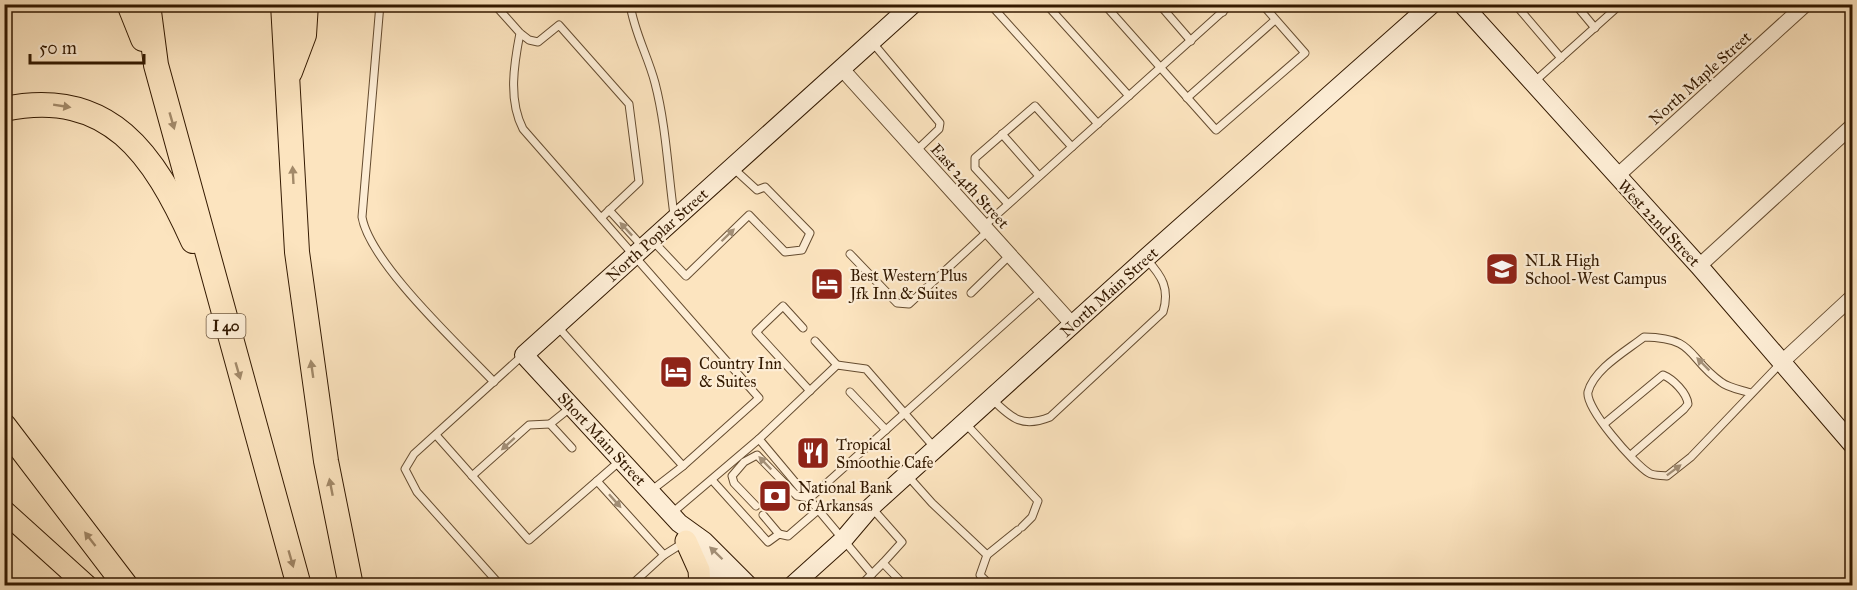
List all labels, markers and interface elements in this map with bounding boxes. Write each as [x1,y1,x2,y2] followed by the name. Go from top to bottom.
[30,27,144,65] scale bar
[1645,27,1755,129] street label: North Maple Street
[39,37,77,59] text: 50 m
[53,102,72,111] one-way arrow
[168,113,177,131] one-way arrow
[927,140,1013,233] street label: East 24th Street
[288,165,297,184] one-way arrow
[1614,176,1704,271] street label: West 22nd Street
[602,184,712,286] street label: North Poplar Street
[620,222,633,237] one-way arrow
[720,229,734,243] one-way arrow
[1056,243,1162,341] street label: North Main Street
[1484,251,1520,287] school or university icon: NLR High School-West Campus
[1525,251,1667,288] place label: NLR High School-West Campus
[809,266,845,302] hotel icon: Best Western Plus Jfk Inn & Suites
[848,266,968,304] place label: Best Western Plus Jfk Inn & Suites
[206,314,246,338] road number: I 40
[658,354,694,390] hotel icon: Country Inn & Suites
[699,354,782,391] place label: Country Inn & Suites
[1696,357,1710,371] one-way arrow
[307,359,316,378] one-way arrow
[234,362,243,380] one-way arrow
[554,388,650,490] street label: Short Main Street
[795,435,831,471] restaurant icon: Tropical Smoothie Cafe
[836,435,934,472] place label: Tropical Smoothie Cafe
[501,437,516,451] one-way arrow
[758,455,772,470] one-way arrow
[1666,463,1682,476] one-way arrow
[326,477,335,496] one-way arrow
[757,478,793,514] bank icon: National Bank of Arkansas
[798,478,893,515] place label: National Bank of Arkansas
[608,493,621,508] one-way arrow
[84,531,97,547] one-way arrow
[709,546,723,560] one-way arrow
[287,550,296,568] one-way arrow

